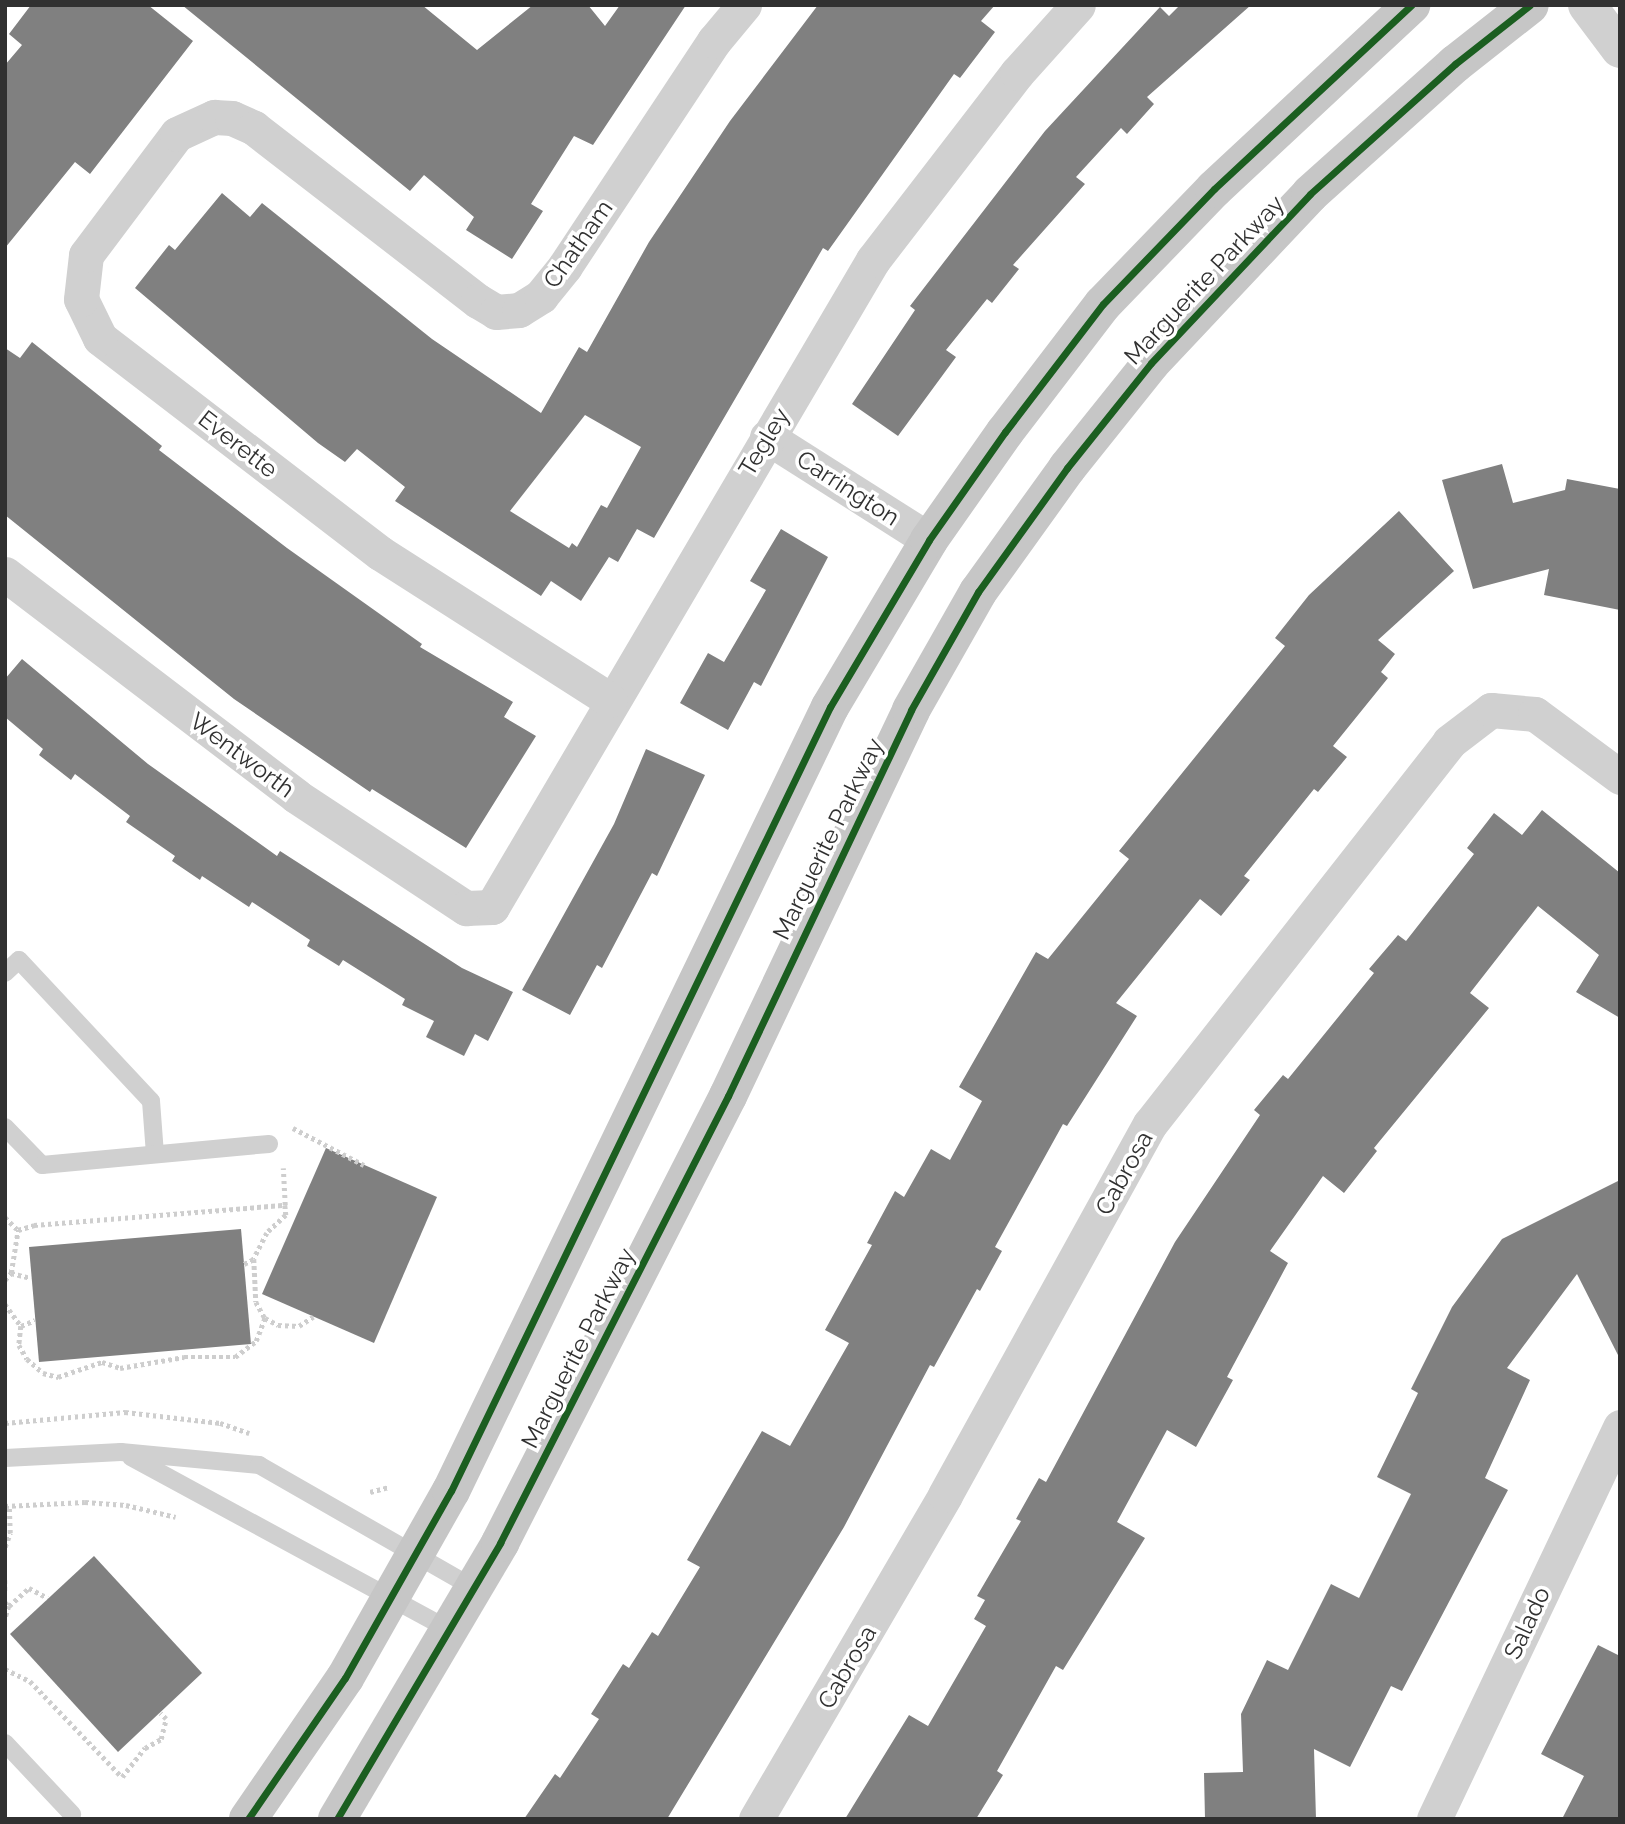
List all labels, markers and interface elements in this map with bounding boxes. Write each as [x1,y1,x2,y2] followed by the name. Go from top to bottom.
[1118,189,1290,371] street label: Marguerite Parkway
[537,195,619,293] street label: Chatham
[733,403,795,481] street label: Tegley
[193,404,283,484] street label: Everette
[791,444,905,532] street label: Carrington
[184,706,300,804] street label: Wentworth
[767,733,889,945] street label: Marguerite Parkway
[1089,1126,1159,1220] street label: Cabrosa
[515,1243,641,1453] street label: Marguerite Parkway
[1498,1582,1556,1664] street label: Salado
[812,1620,882,1714] street label: Cabrosa

